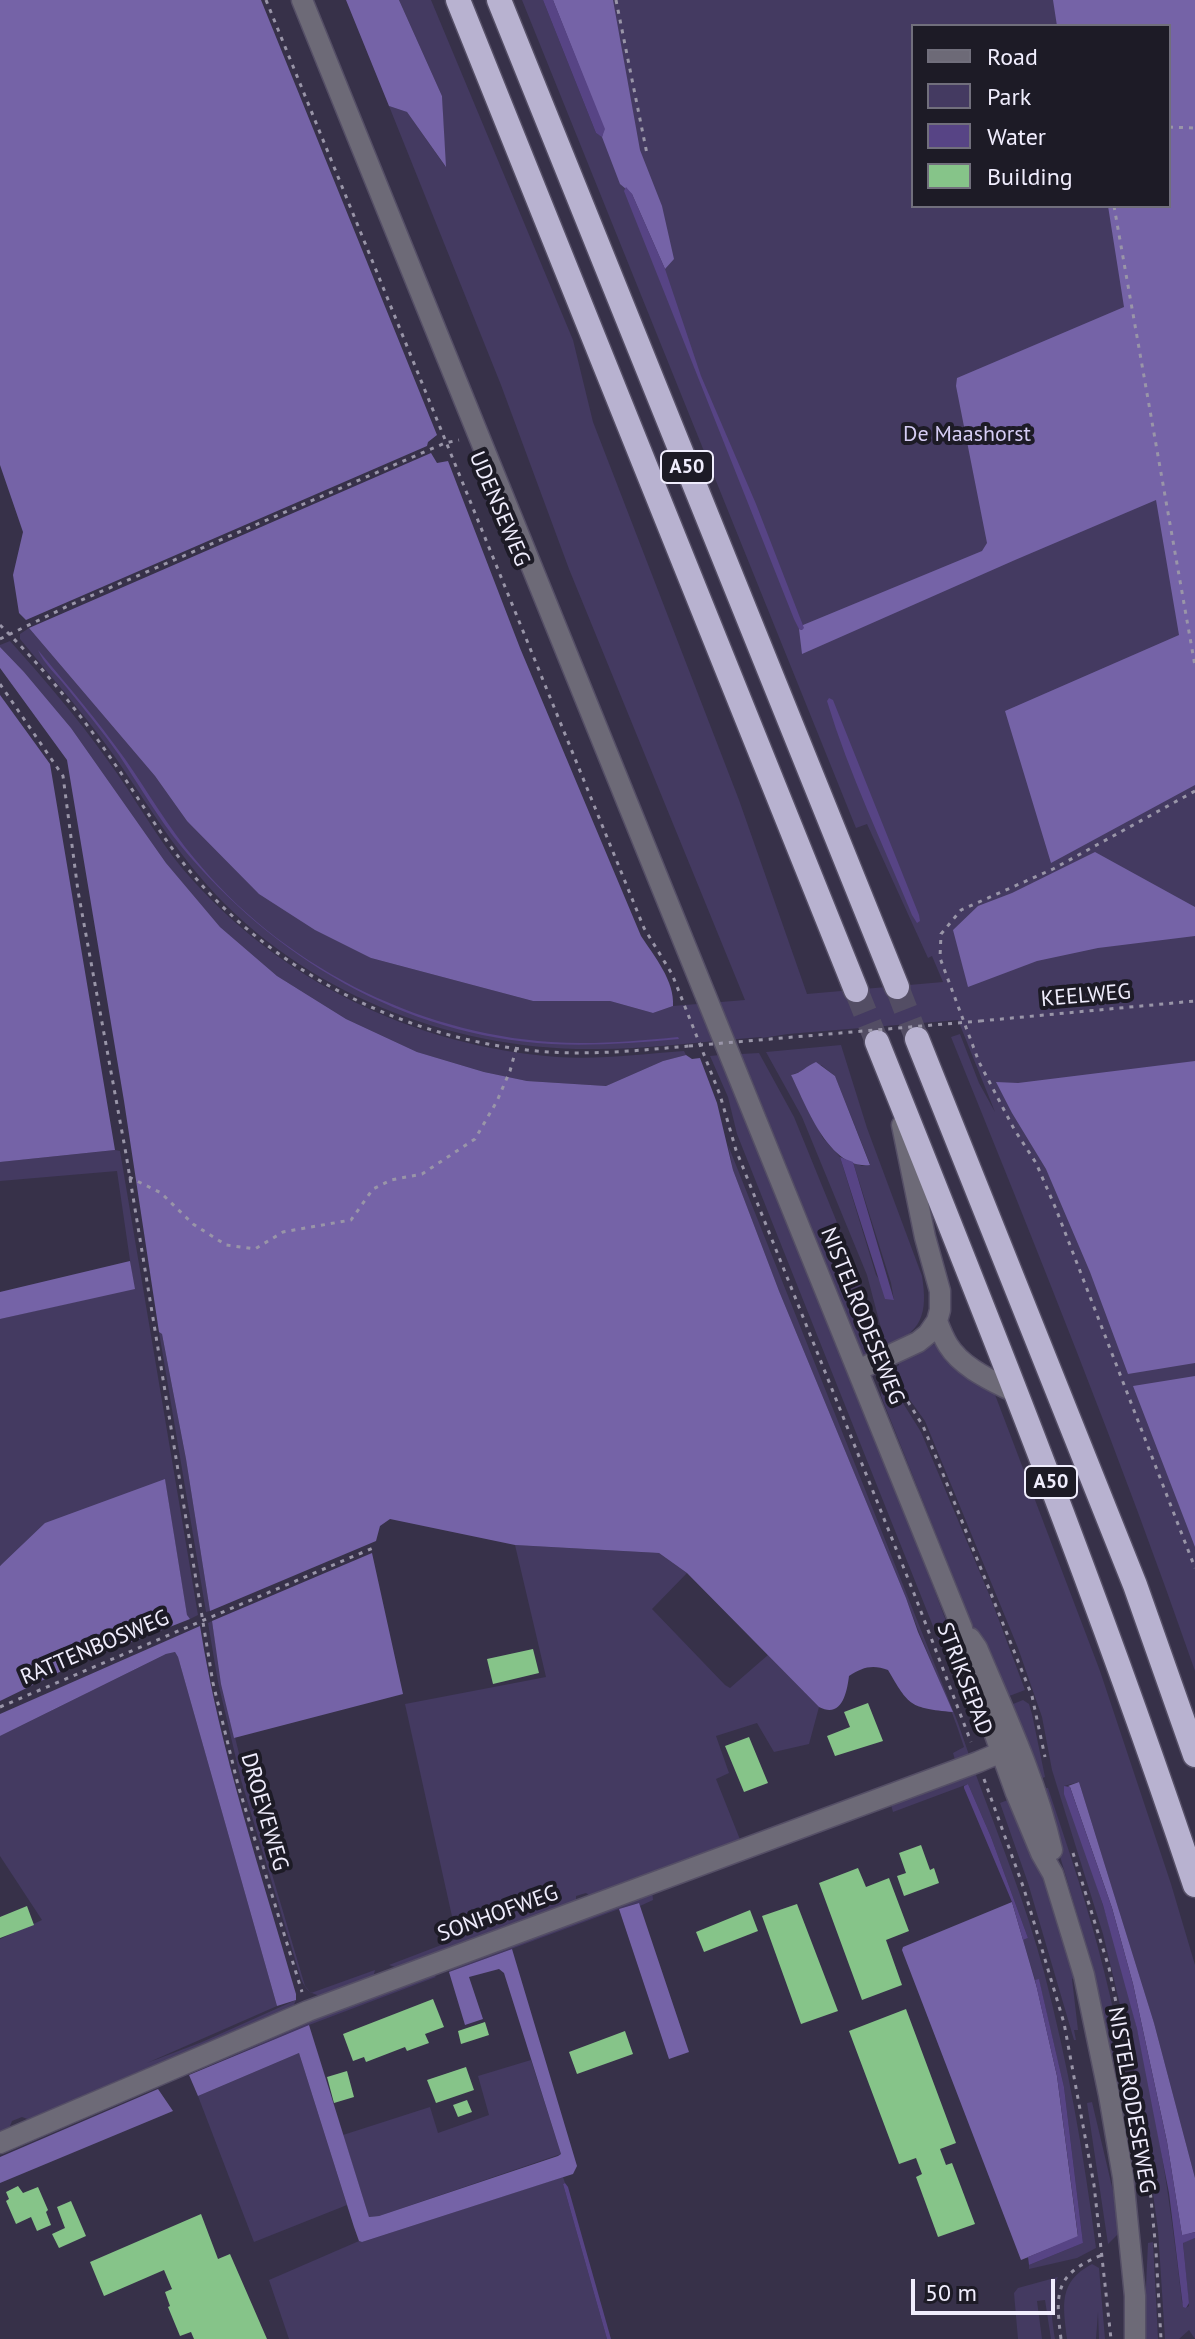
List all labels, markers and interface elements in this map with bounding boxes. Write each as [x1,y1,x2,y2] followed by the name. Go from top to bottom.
[911,24,1171,208] legend
[987,41,1038,72] text: Road
[987,81,1031,112] text: Park
[987,121,1046,152] text: Water
[987,161,1073,192] text: Building
[903,422,1031,448] park label: De Maashorst
[463,448,535,570] street label: UDENSEWEG
[661,451,713,483] road number: A50
[1040,979,1132,1013] street label: KEELWEG
[814,1224,910,1408] street label: NISTELRODESEWEG
[1025,1466,1077,1498] road number: A50
[17,1605,173,1691] street label: RATTENBOSWEG
[930,1619,998,1739] street label: STRIKSEPAD
[235,1750,293,1874] street label: DROEVEWEG
[434,1880,562,1948] street label: SONHOFWEG
[1102,2005,1160,2195] street label: NISTELRODESEWEG
[915,2263,1059,2313] scale bar
[925,2277,977,2308] text: 50 m

